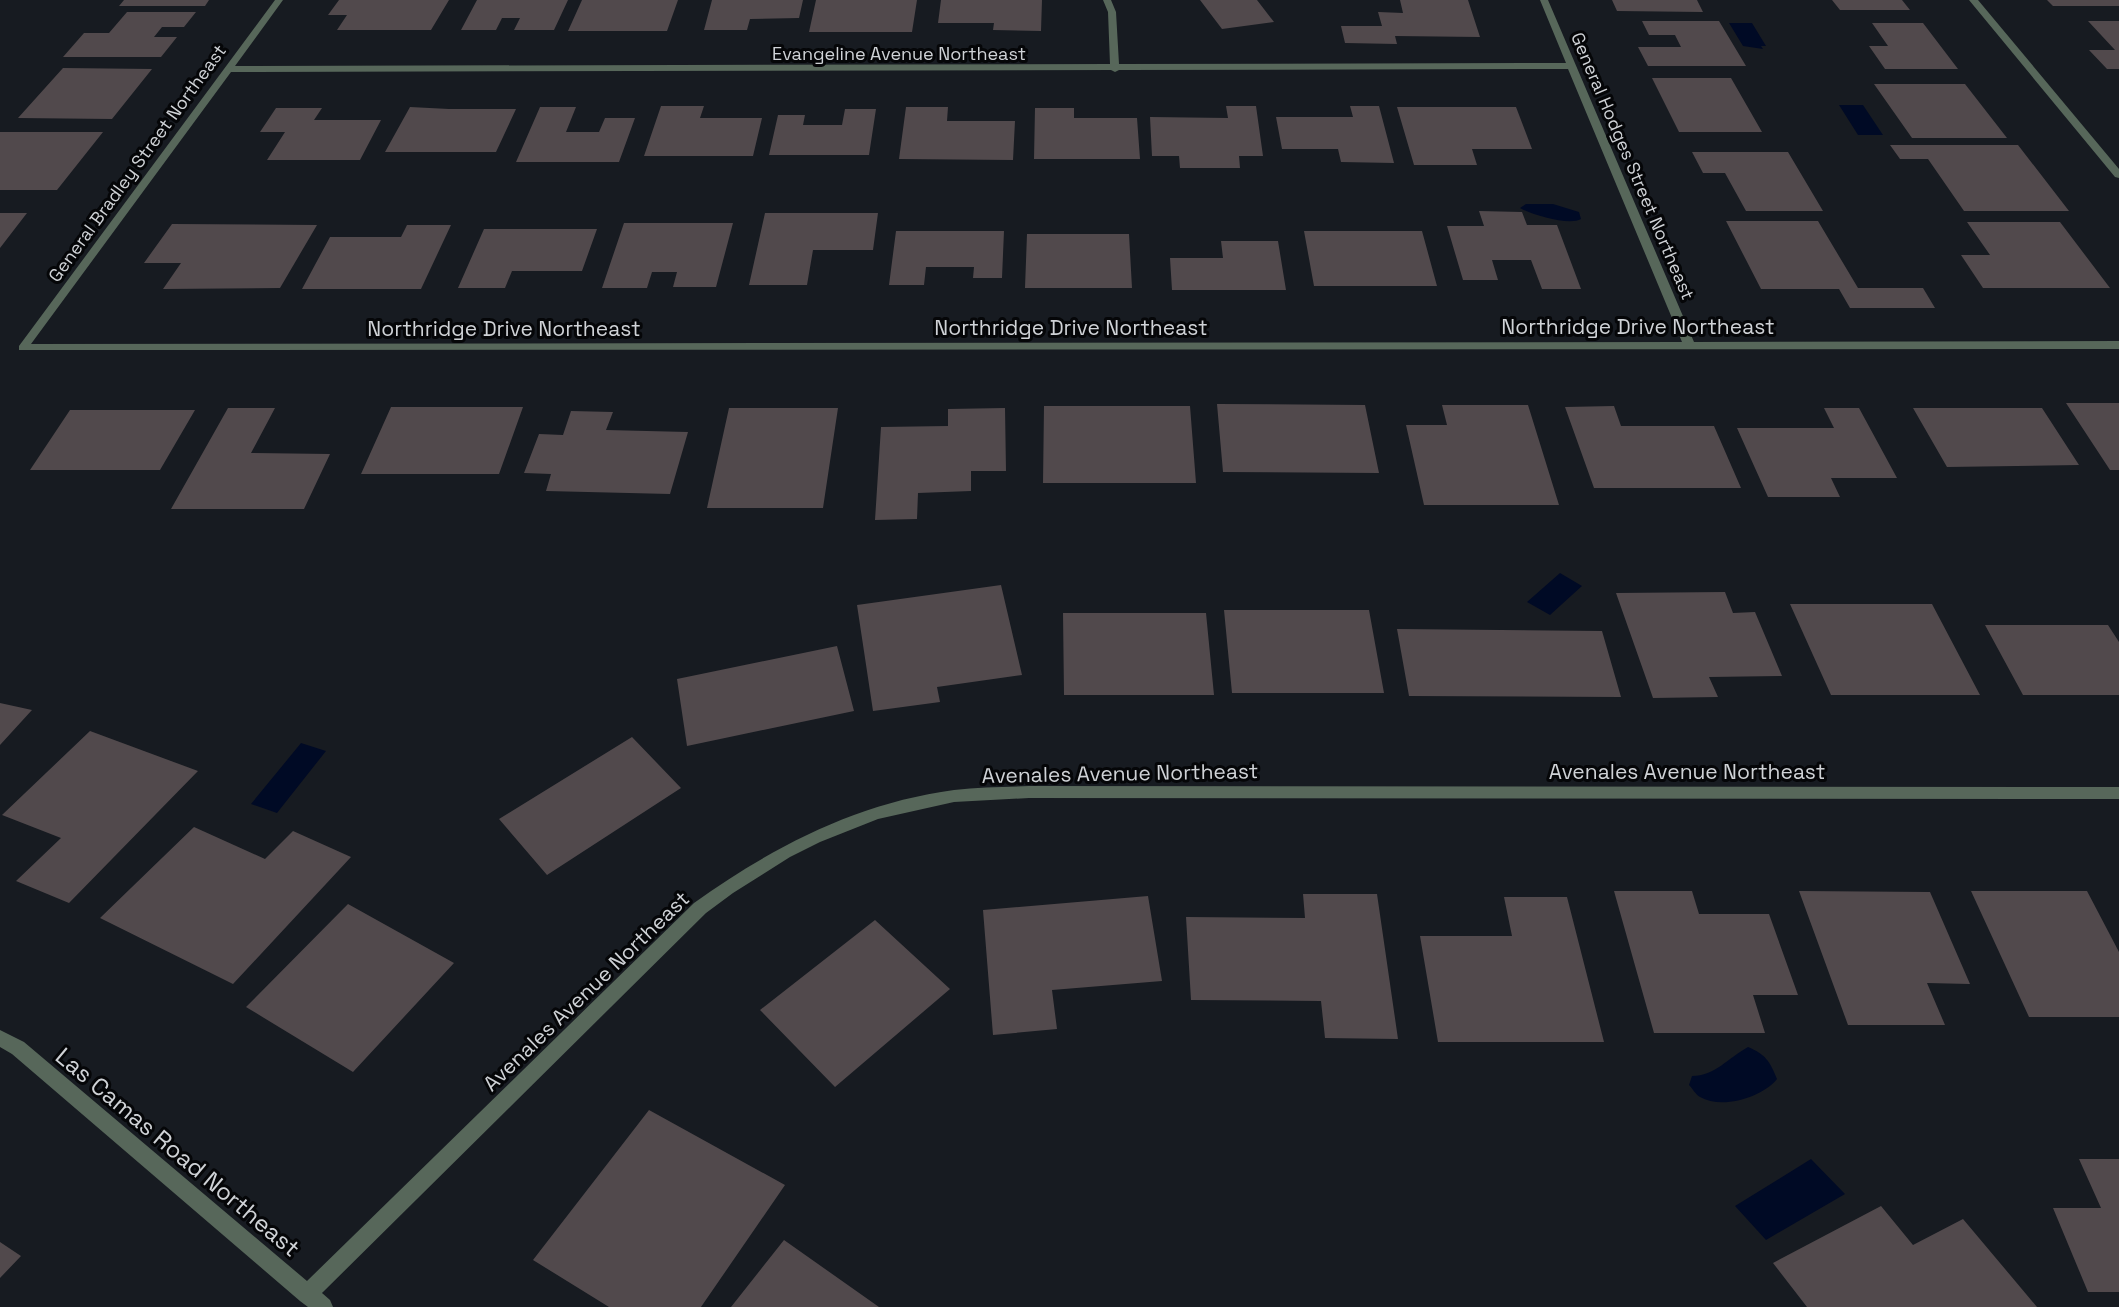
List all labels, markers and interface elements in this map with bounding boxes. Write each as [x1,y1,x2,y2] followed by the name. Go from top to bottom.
[1566,29,1700,303] street label: General Hodges Street Northeast
[43,40,231,286] street label: General Bradley Street Northeast
[772,42,1026,65] street label: Evangeline Avenue Northeast
[1501,313,1775,340] street label: Northridge Drive Northeast
[934,314,1208,341] street label: Northridge Drive Northeast
[367,315,641,342] street label: Northridge Drive Northeast
[981,757,1259,789] street label: Avenales Avenue Northeast
[1549,758,1825,785] street label: Avenales Avenue Northeast
[477,885,695,1097] street label: Avenales Avenue Northeast
[49,1041,307,1263] street label: Las Camas Road Northeast

